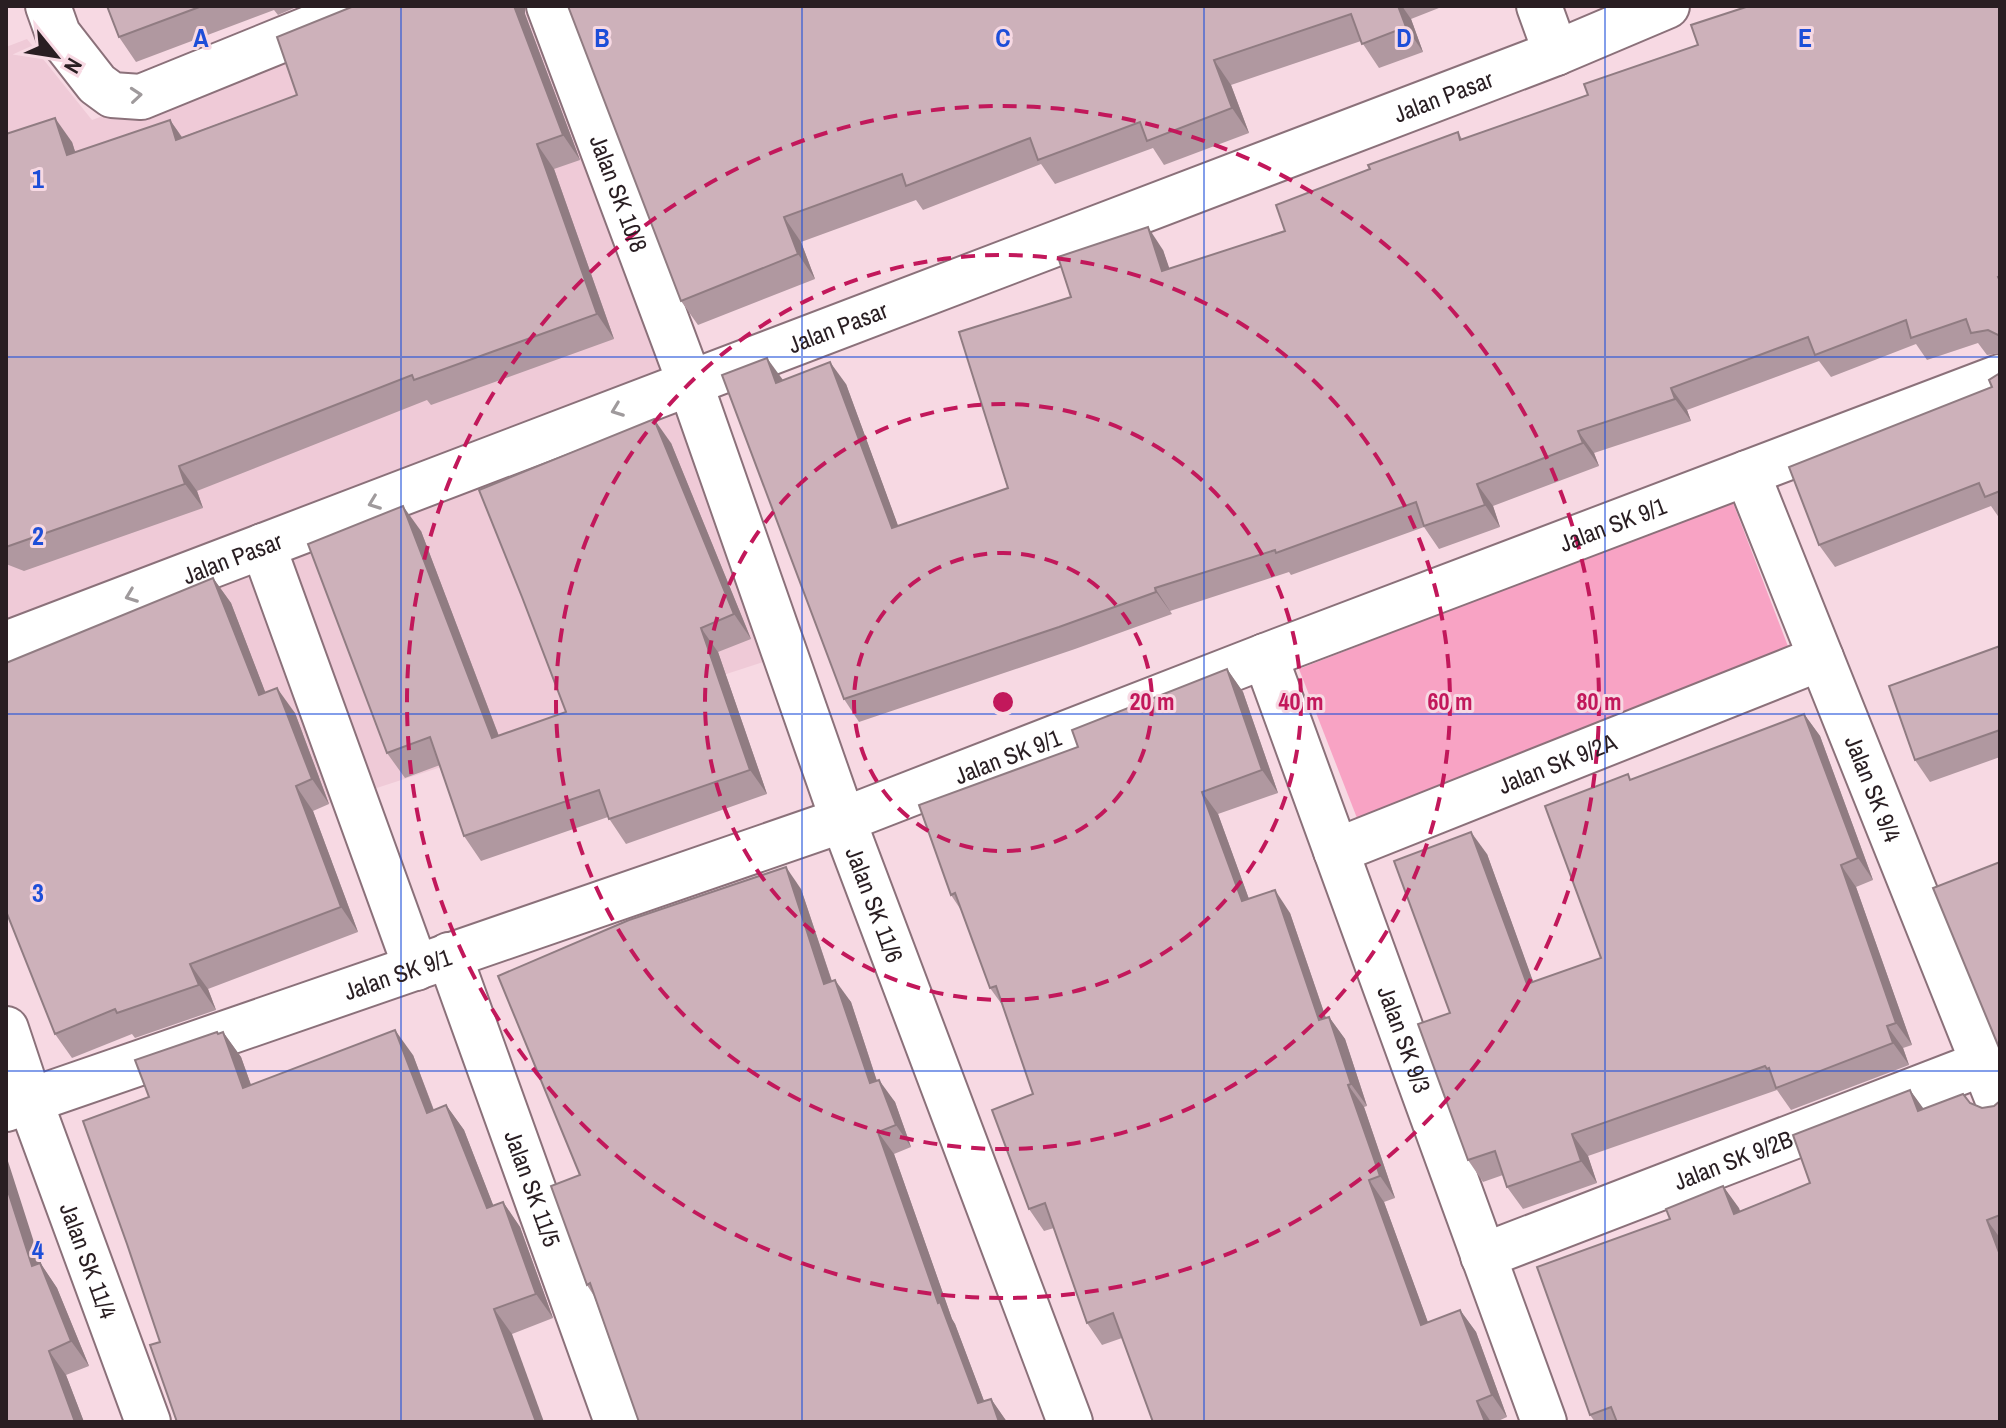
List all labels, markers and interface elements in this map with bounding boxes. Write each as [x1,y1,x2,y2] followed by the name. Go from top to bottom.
[16,16,96,96] north arrow
[193,20,209,55] text: A
[594,20,610,55] text: B
[995,20,1011,55] text: C
[1396,20,1412,55] text: D
[1798,20,1812,55] text: E
[57,53,90,79] text: N
[1389,62,1498,130] street label: Jalan Pasar
[129,86,142,103] one-way arrow
[583,130,656,256] street label: Jalan SK 10/8
[32,161,44,196] text: 1
[783,293,892,360] street label: Jalan Pasar
[611,400,625,417] one-way arrow
[1555,489,1671,559] street label: Jalan SK 9/1
[368,493,382,510] one-way arrow
[32,518,44,553] text: 2
[178,524,287,591] street label: Jalan Pasar
[125,586,139,603] one-way arrow
[1130,685,1174,717] text: 20 m
[1279,685,1323,717] text: 40 m
[1428,685,1472,717] text: 60 m
[1577,685,1621,717] text: 80 m
[989,688,1017,716] centre of rings
[950,721,1065,791] street label: Jalan SK 9/1
[1493,725,1622,801] street label: Jalan SK 9/2A
[1838,731,1909,846] street label: Jalan SK 9/4
[839,842,911,967] street label: Jalan SK 11/6
[32,875,44,910] text: 3
[339,941,455,1007] street label: Jalan SK 9/1
[1370,981,1439,1097] street label: Jalan SK 9/3
[1669,1122,1797,1197] street label: Jalan SK 9/2B
[497,1126,569,1251] street label: Jalan SK 11/5
[53,1198,125,1323] street label: Jalan SK 11/4
[32,1232,44,1267] text: 4

